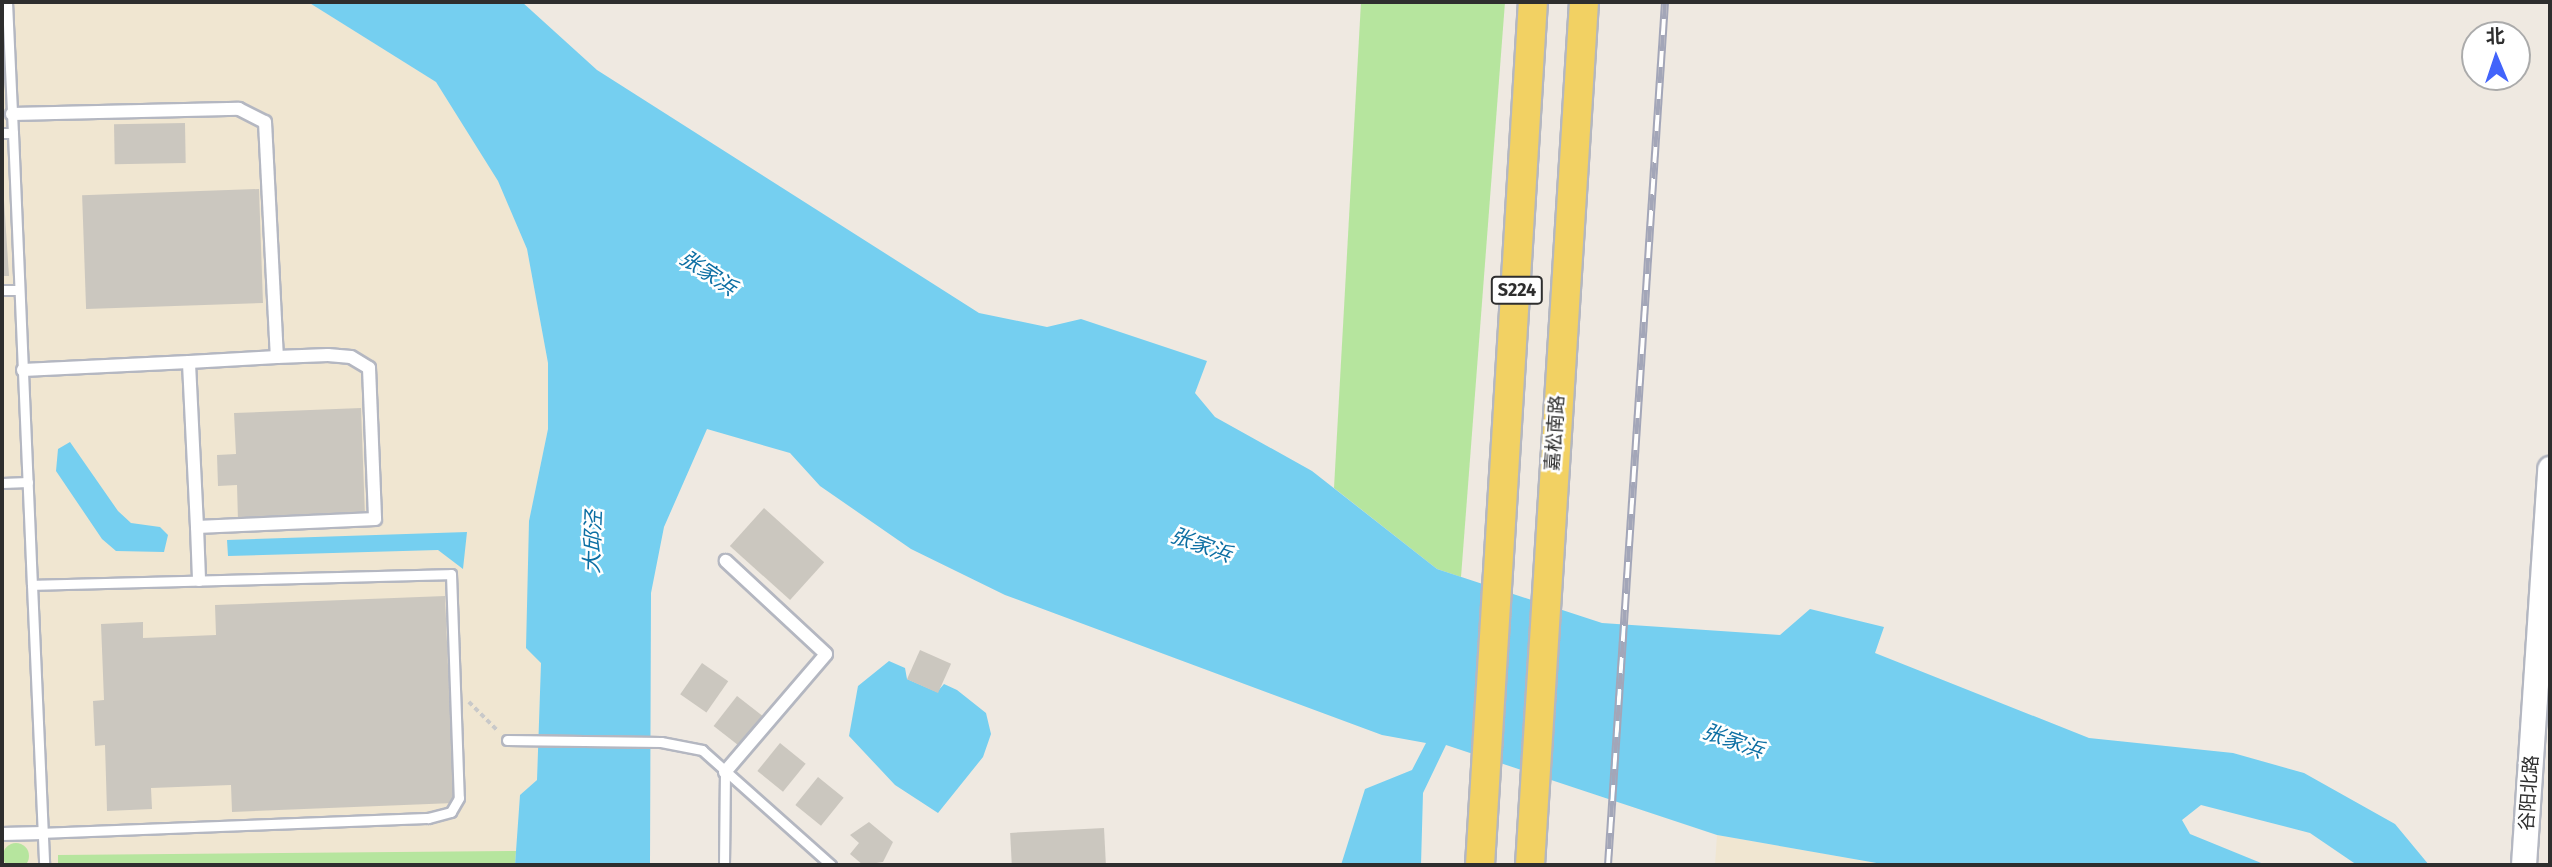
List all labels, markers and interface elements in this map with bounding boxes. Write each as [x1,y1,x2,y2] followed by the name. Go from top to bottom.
[2461,21,2531,91] north arrow
[2485,25,2505,48] text: 北
[675,245,741,301] water label: 张家浜
[1491,276,1543,304] road number: S224
[1541,394,1569,472] street label: 嘉松南路
[579,510,607,574] water label: 大邱泾
[1167,522,1235,568] water label: 张家浜
[1699,718,1767,764] water label: 张家浜
[2515,754,2543,832] street label: 谷阳北路

